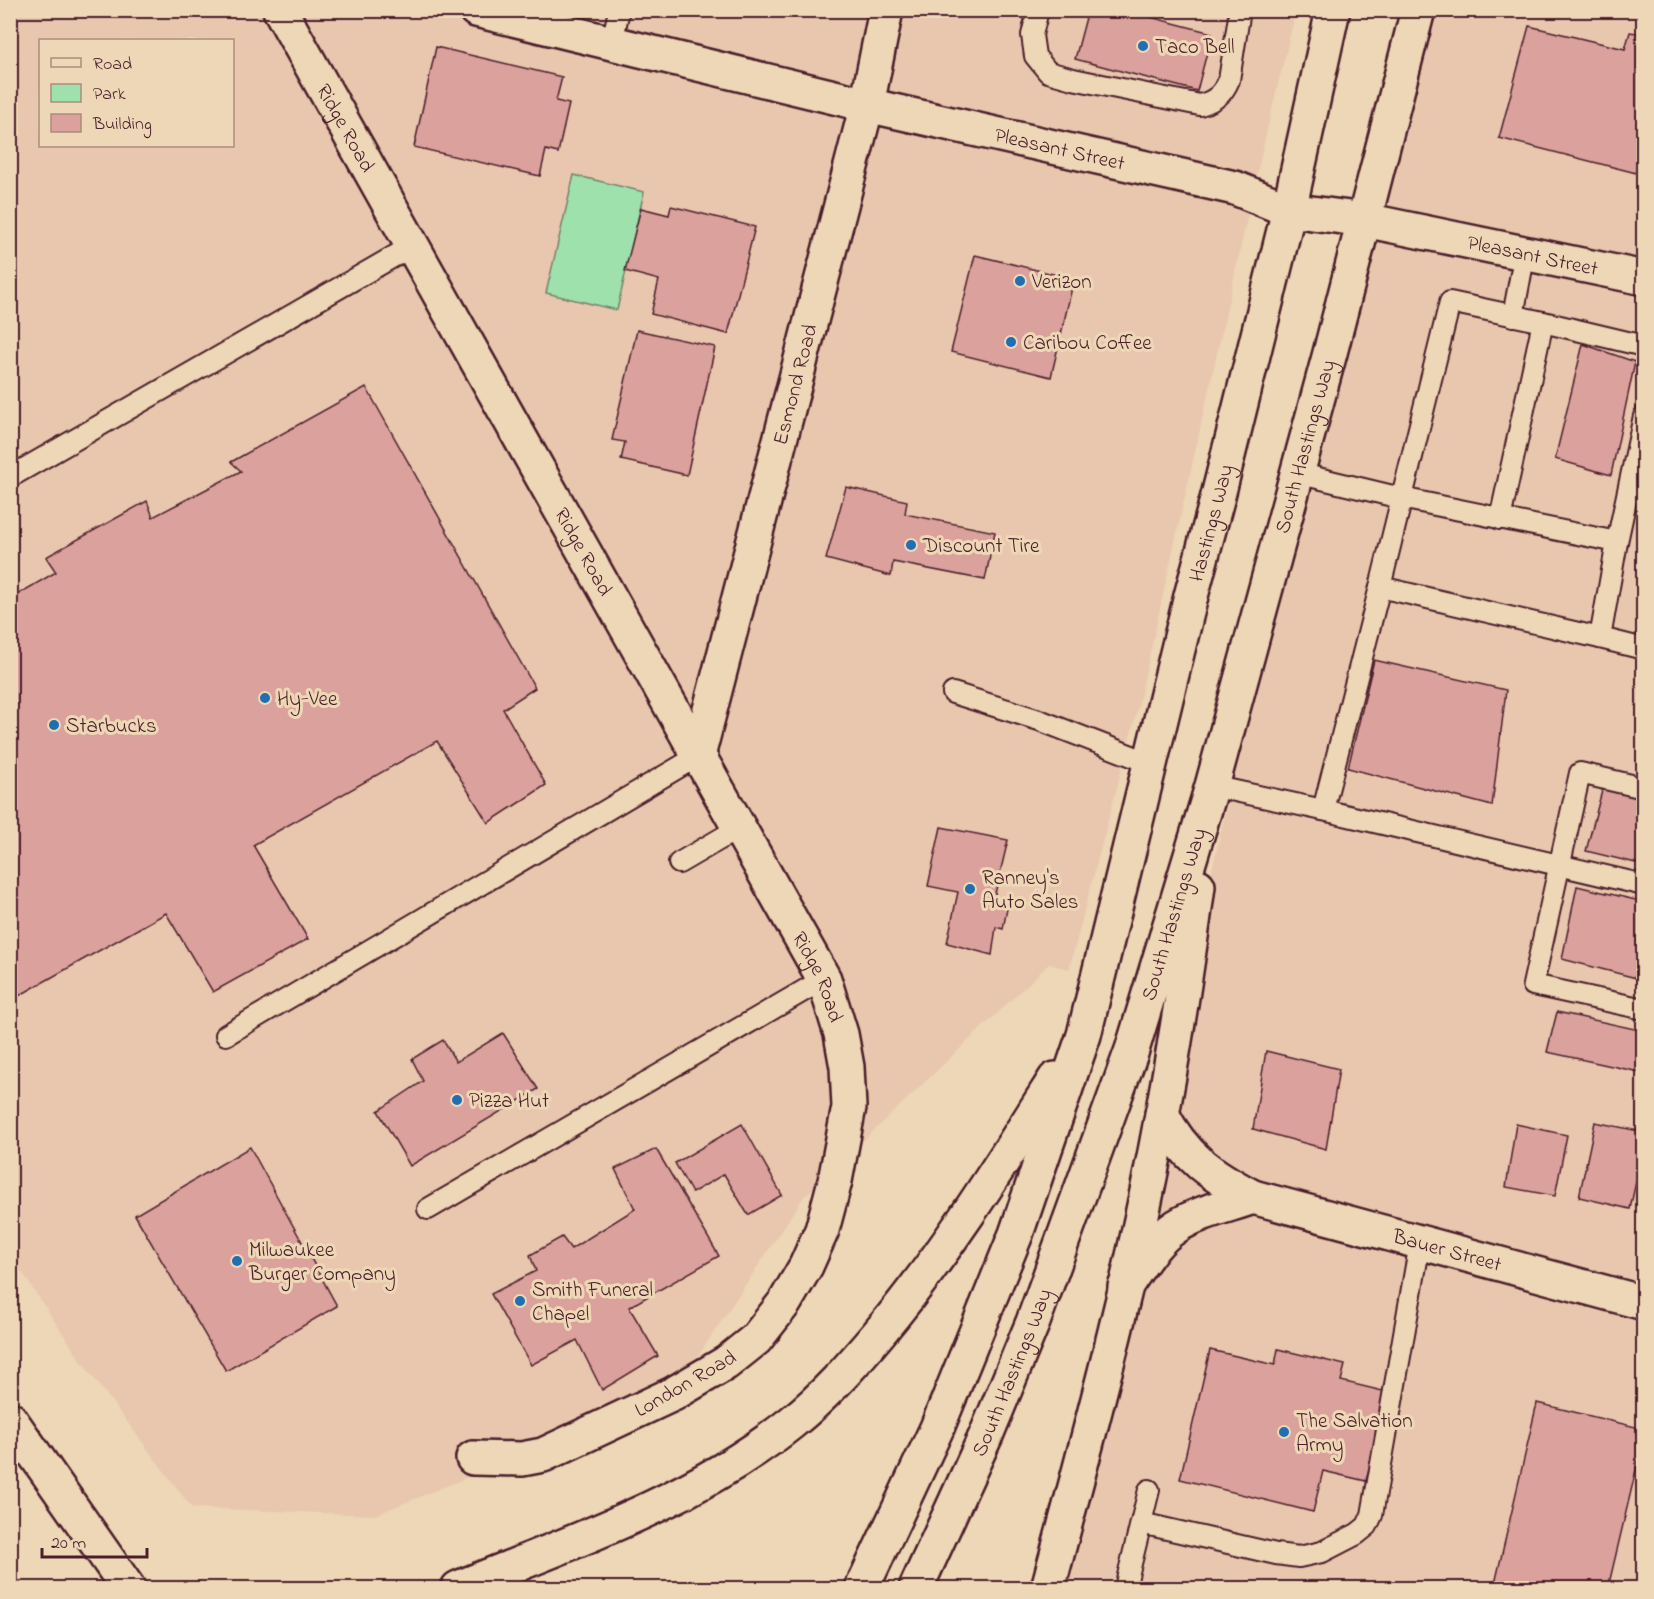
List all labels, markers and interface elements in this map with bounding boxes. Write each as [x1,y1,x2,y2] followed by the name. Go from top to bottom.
[1155,33,1234,63] place label: Taco Bell
[39,39,234,147] legend
[1136,39,1150,53] marker: Taco Bell
[93,52,132,78] text: Road
[308,79,381,179] street label: Ridge Road
[93,82,126,108] text: Park
[92,112,152,139] text: Building
[991,121,1127,180] street label: Pleasant Street
[1464,229,1601,285] street label: Pleasant Street
[1031,268,1092,298] place label: Verizon
[1013,274,1027,288] marker: Verizon
[766,321,827,448] street label: Esmond Road
[1023,329,1152,359] place label: Caribou Coffee
[1004,335,1018,349] marker: Caribou Coffee
[1269,357,1346,537] street label: South Hastings Way
[1183,462,1244,585] street label: Hastings Way
[545,503,619,602] street label: Ridge Road
[922,532,1040,562] place label: Discount Tire
[904,538,918,552] marker: Discount Tire
[277,685,338,717] place label: Hy-Vee
[258,691,272,705] marker: Hy-Vee
[66,712,157,742] place label: Starbucks
[47,718,61,732] marker: Starbucks
[1135,825,1217,1005] street label: South Hastings Way
[982,864,1079,918] place label: Ranney's Auto Sales
[963,882,977,896] marker: Ranney's Auto Sales
[783,927,850,1026] street label: Ridge Road
[469,1087,549,1117] place label: Pizza Hut
[450,1093,464,1107] marker: Pizza Hut
[1388,1222,1505,1281] street label: Bauer Street
[248,1236,396,1292] place label: Milwaukee Burger Company
[230,1254,244,1268] marker: Milwaukee Burger Company
[532,1276,653,1330] place label: Smith Funeral Chapel
[965,1285,1063,1462] street label: South Hastings Way
[513,1294,527,1308] marker: Smith Funeral Chapel
[630,1343,743,1426] street label: London Road
[1296,1407,1413,1463] place label: The Salvation Army
[1277,1425,1291,1439] marker: The Salvation Army
[42,1521,147,1559] scale bar
[51,1531,86,1557] text: 20 m

